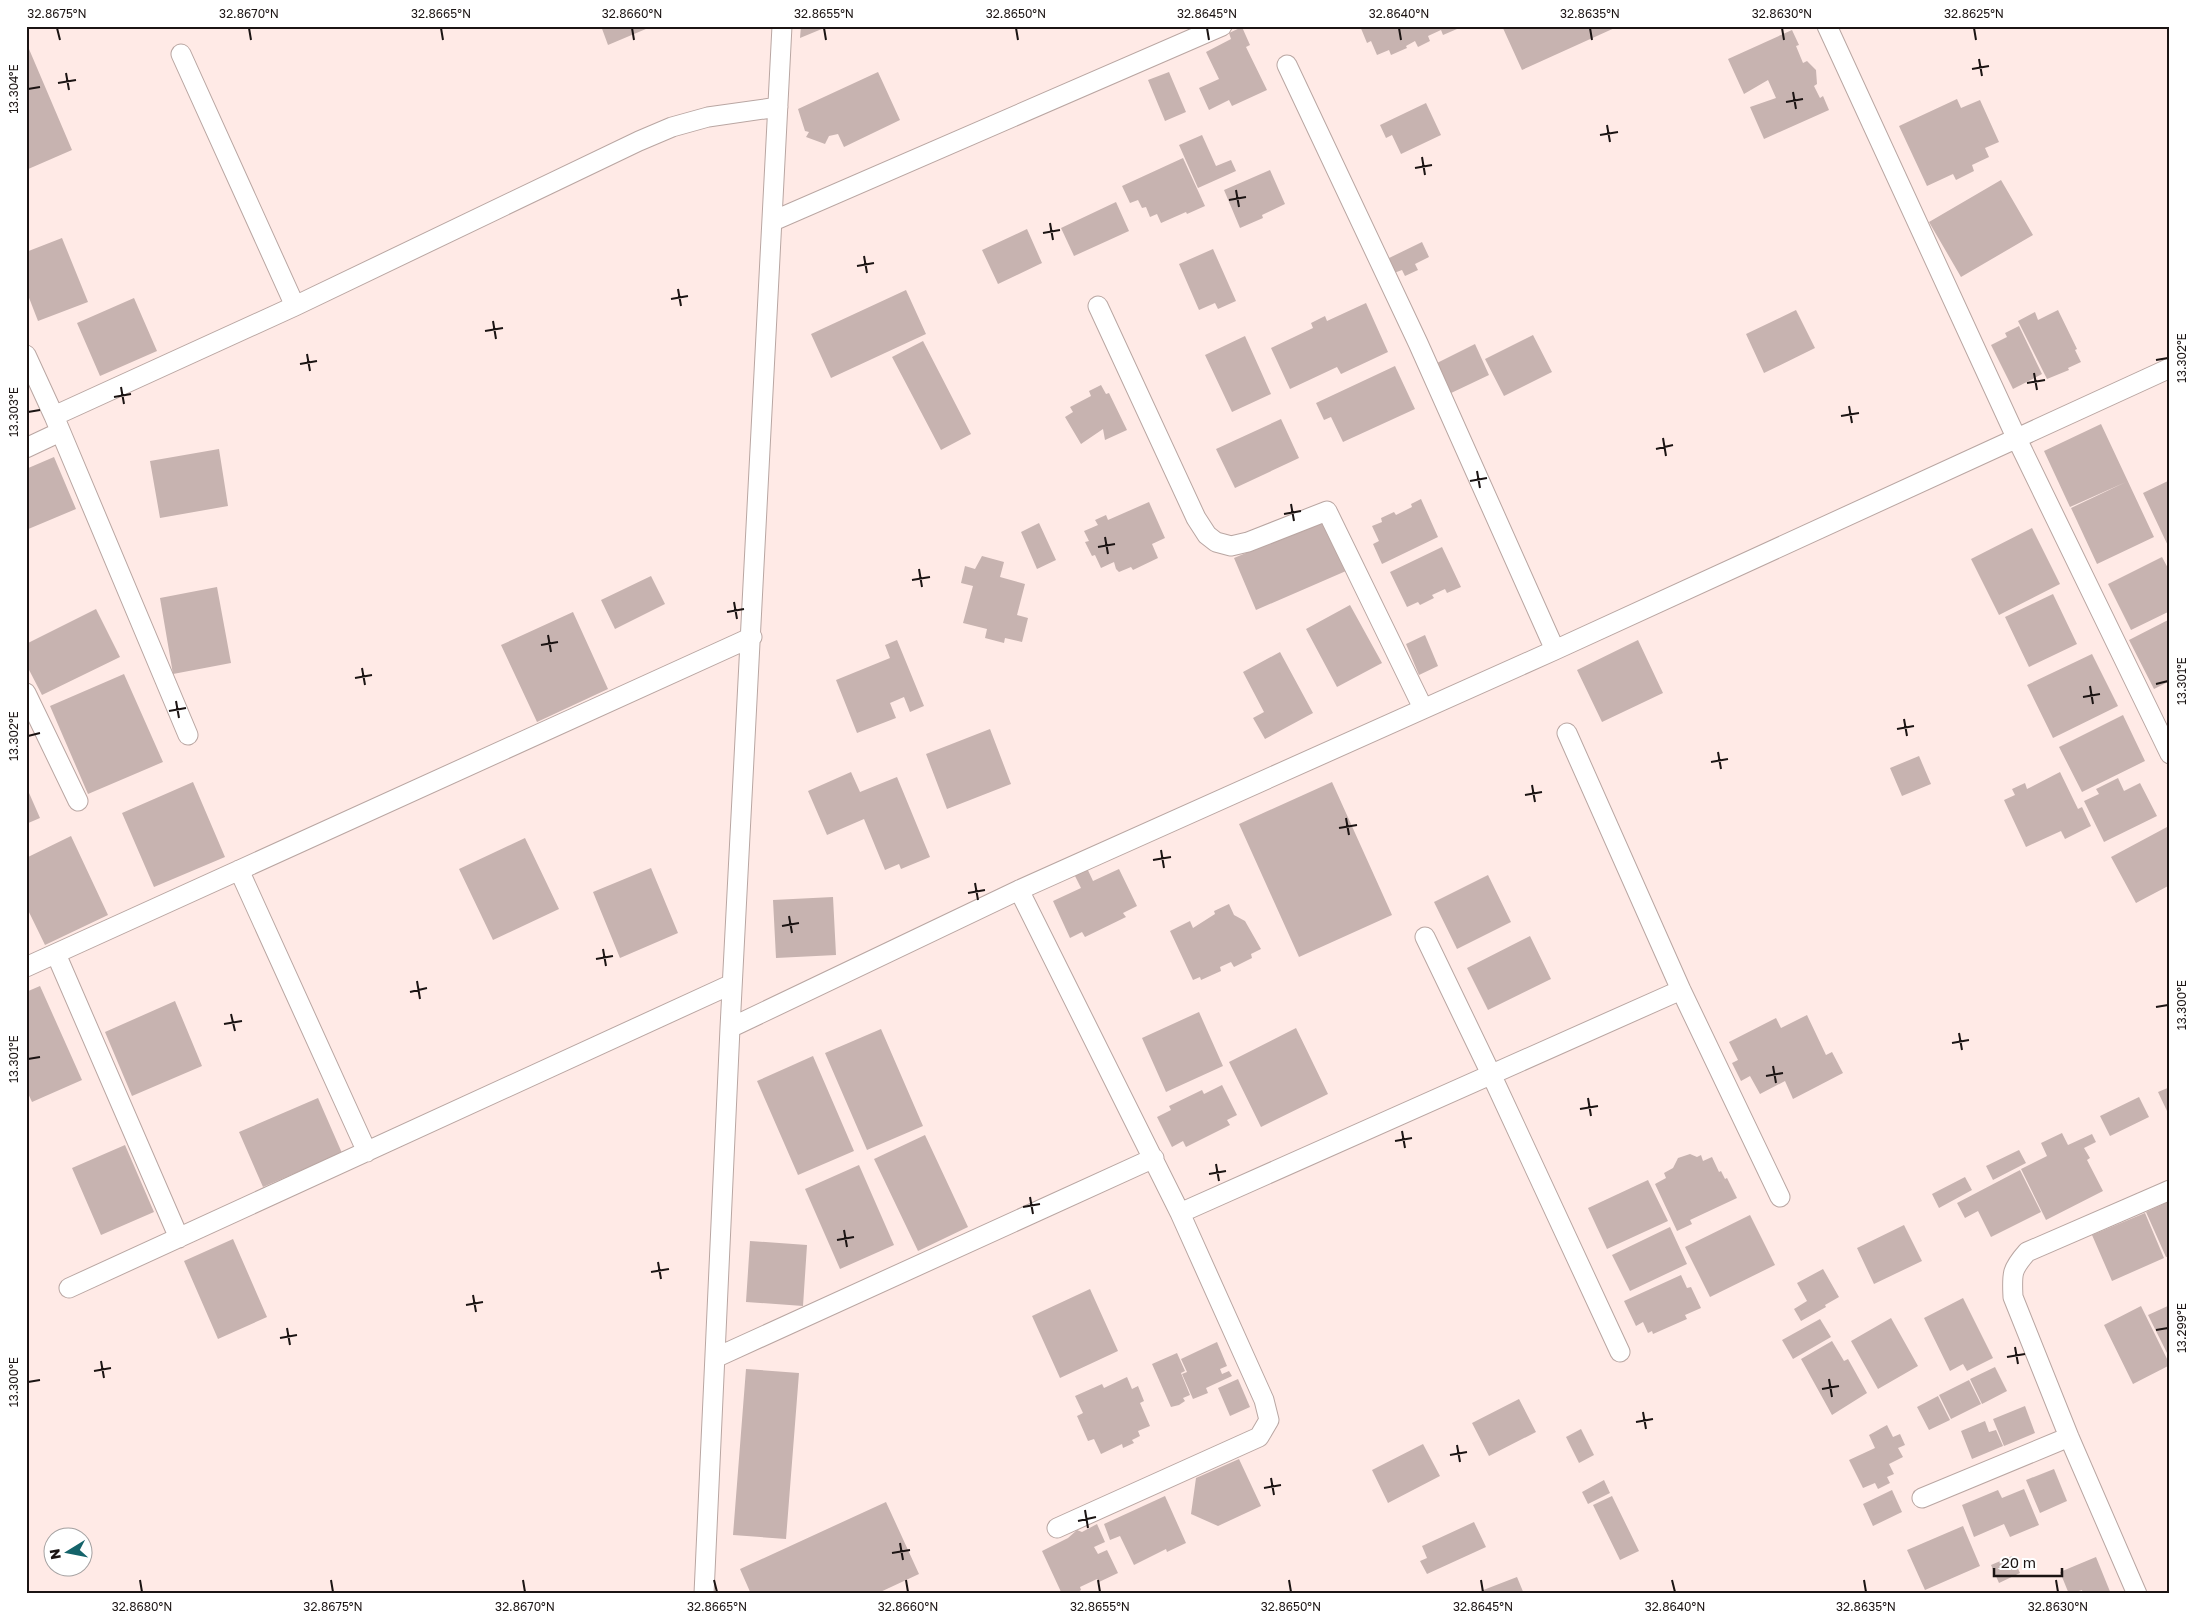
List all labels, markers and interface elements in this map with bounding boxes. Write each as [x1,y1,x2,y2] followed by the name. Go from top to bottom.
[27,6,87,21] text: 32.8675°N
[219,6,279,21] text: 32.8670°N
[411,6,471,21] text: 32.8665°N
[602,6,662,21] text: 32.8660°N
[794,6,854,21] text: 32.8655°N
[986,6,1046,21] text: 32.8650°N
[1177,6,1237,21] text: 32.8645°N
[1369,6,1429,21] text: 32.8640°N
[1560,6,1620,21] text: 32.8635°N
[1752,6,1812,21] text: 32.8630°N
[1944,6,2004,21] text: 32.8625°N
[6,64,21,114] text: 13.304°E
[2174,333,2189,383] text: 13.302°E
[6,387,21,437] text: 13.303°E
[2174,657,2189,705] text: 13.301°E
[6,711,21,761] text: 13.302°E
[2174,980,2189,1030] text: 13.300°E
[6,1035,21,1083] text: 13.301°E
[2174,1303,2189,1353] text: 13.299°E
[6,1357,21,1407] text: 13.300°E
[42,1528,92,1578] north arrow
[1994,1545,2061,1577] scale bar
[45,1548,64,1561] text: N
[2001,1553,2036,1571] text: 20 m
[112,1599,172,1614] text: 32.8680°N
[303,1599,363,1614] text: 32.8675°N
[495,1599,555,1614] text: 32.8670°N
[687,1599,747,1614] text: 32.8665°N
[878,1599,938,1614] text: 32.8660°N
[1070,1599,1130,1614] text: 32.8655°N
[1261,1599,1321,1614] text: 32.8650°N
[1453,1599,1513,1614] text: 32.8645°N
[1645,1599,1705,1614] text: 32.8640°N
[1836,1599,1896,1614] text: 32.8635°N
[2028,1599,2088,1614] text: 32.8630°N

